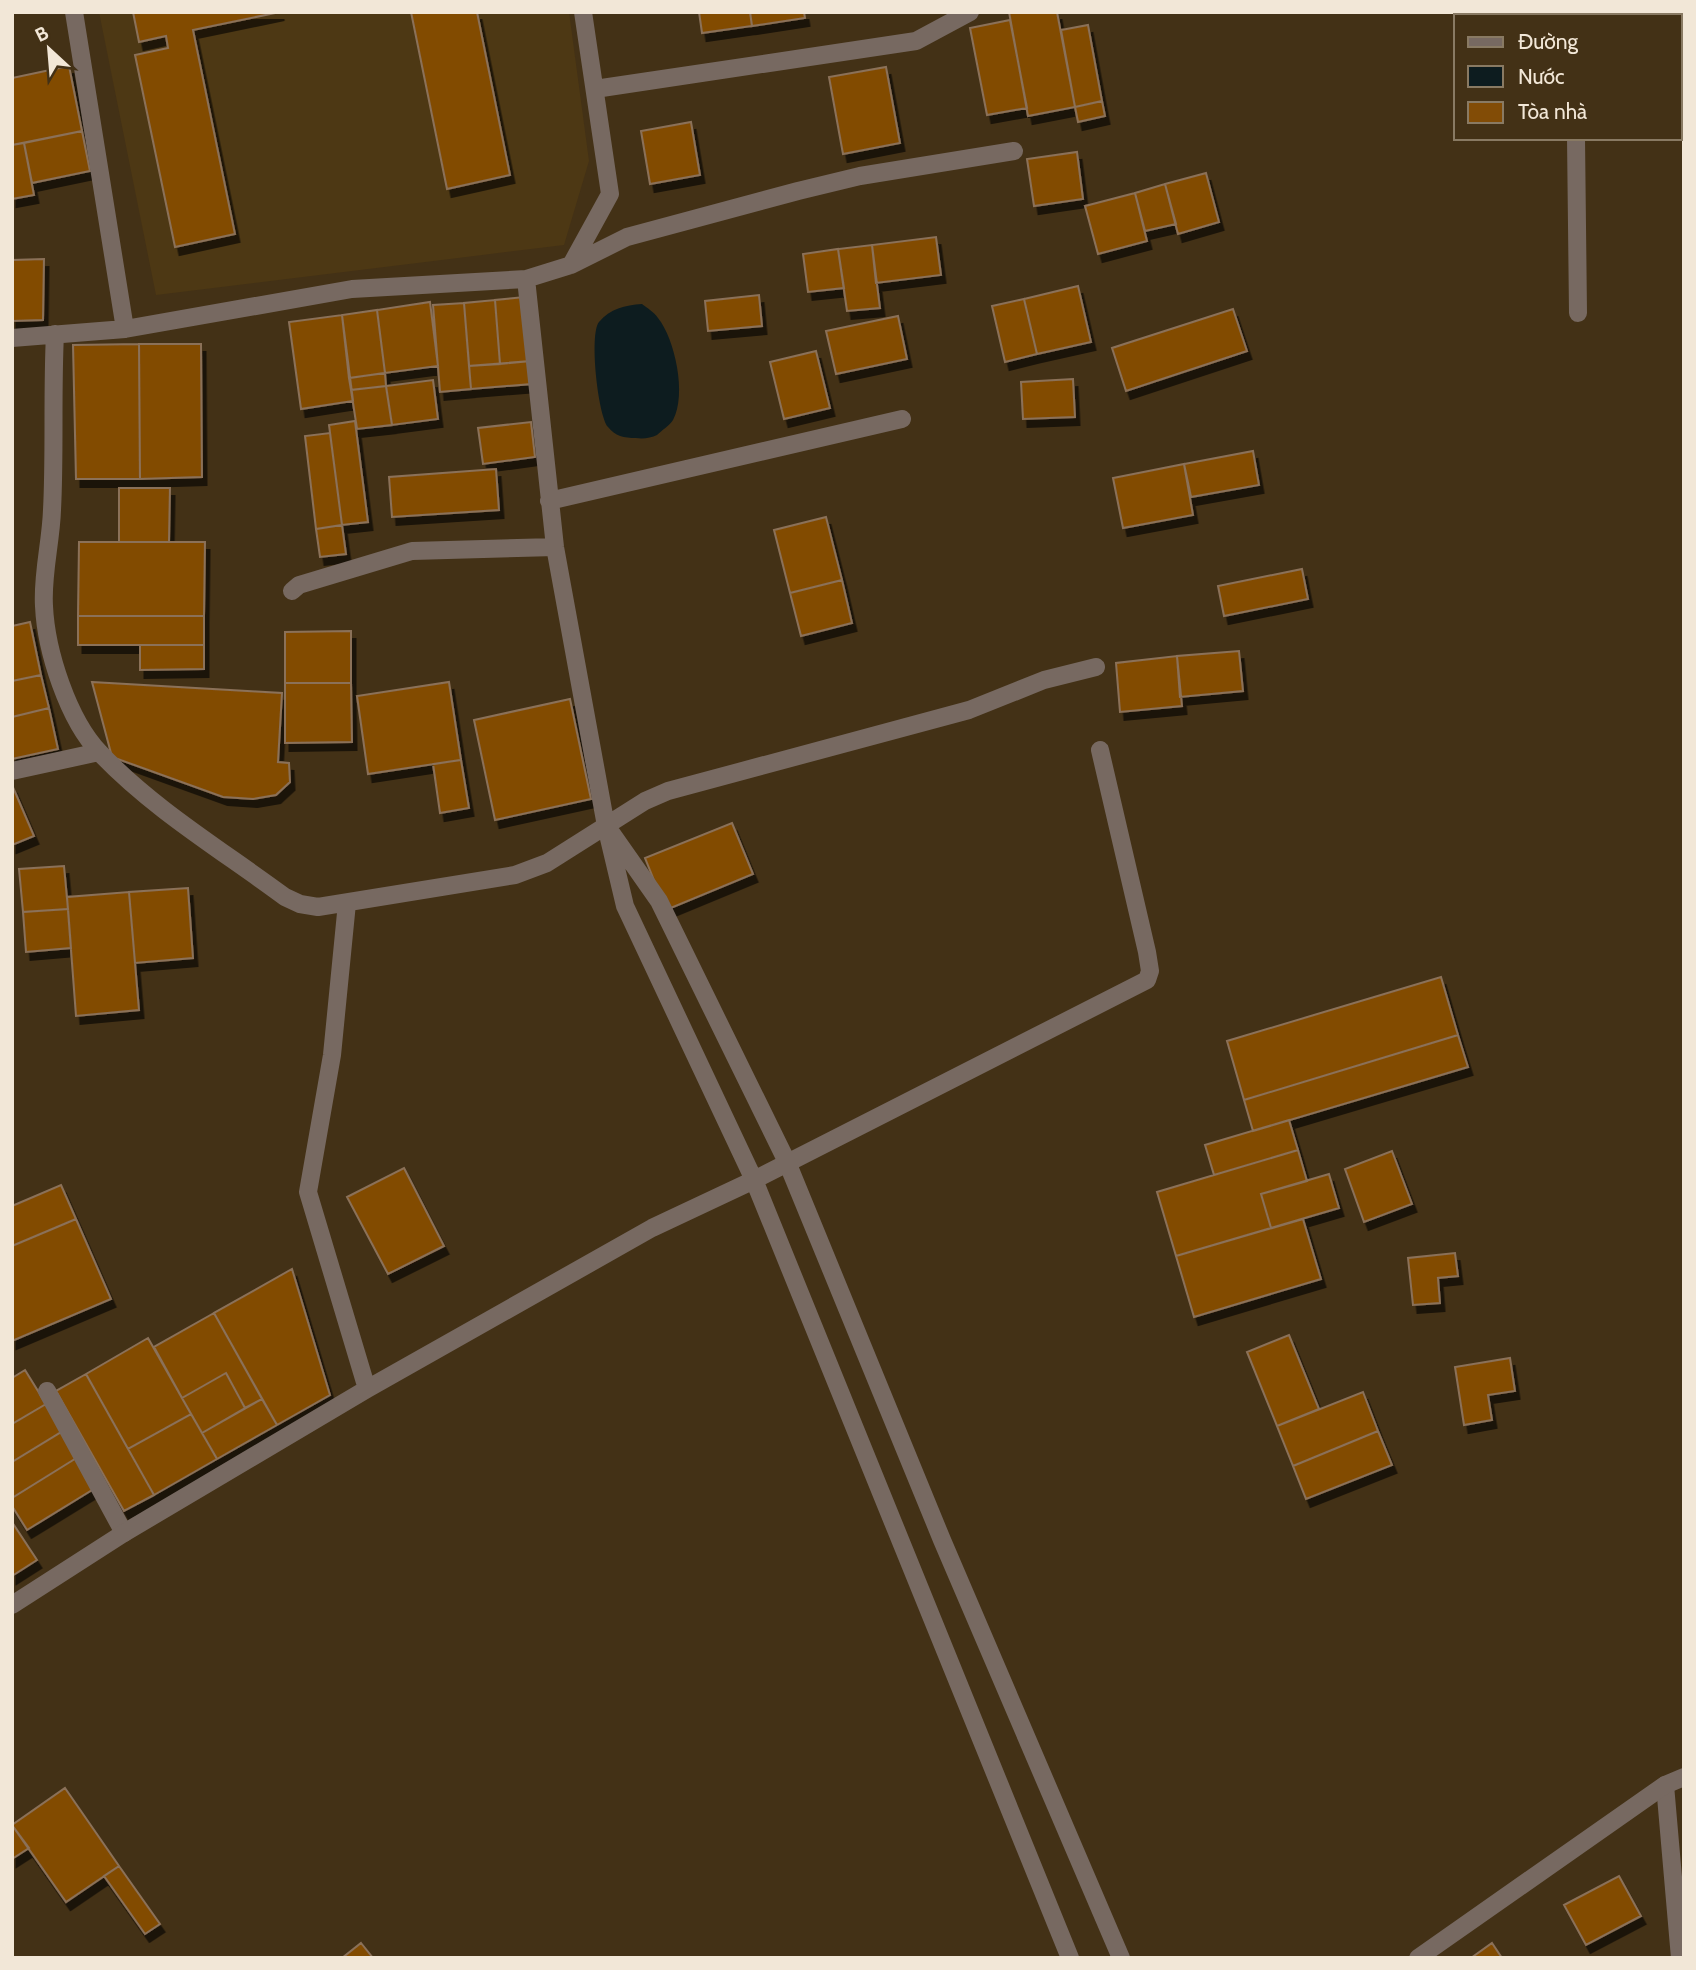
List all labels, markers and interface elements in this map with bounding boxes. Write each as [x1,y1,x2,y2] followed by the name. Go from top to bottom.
[14,14,84,84] north arrow
[1454,14,1682,140] legend
[31,21,52,47] text: B
[1518,29,1579,54] text: Đường
[1518,64,1565,89] text: Nước
[1518,99,1587,124] text: Tòa nhà

